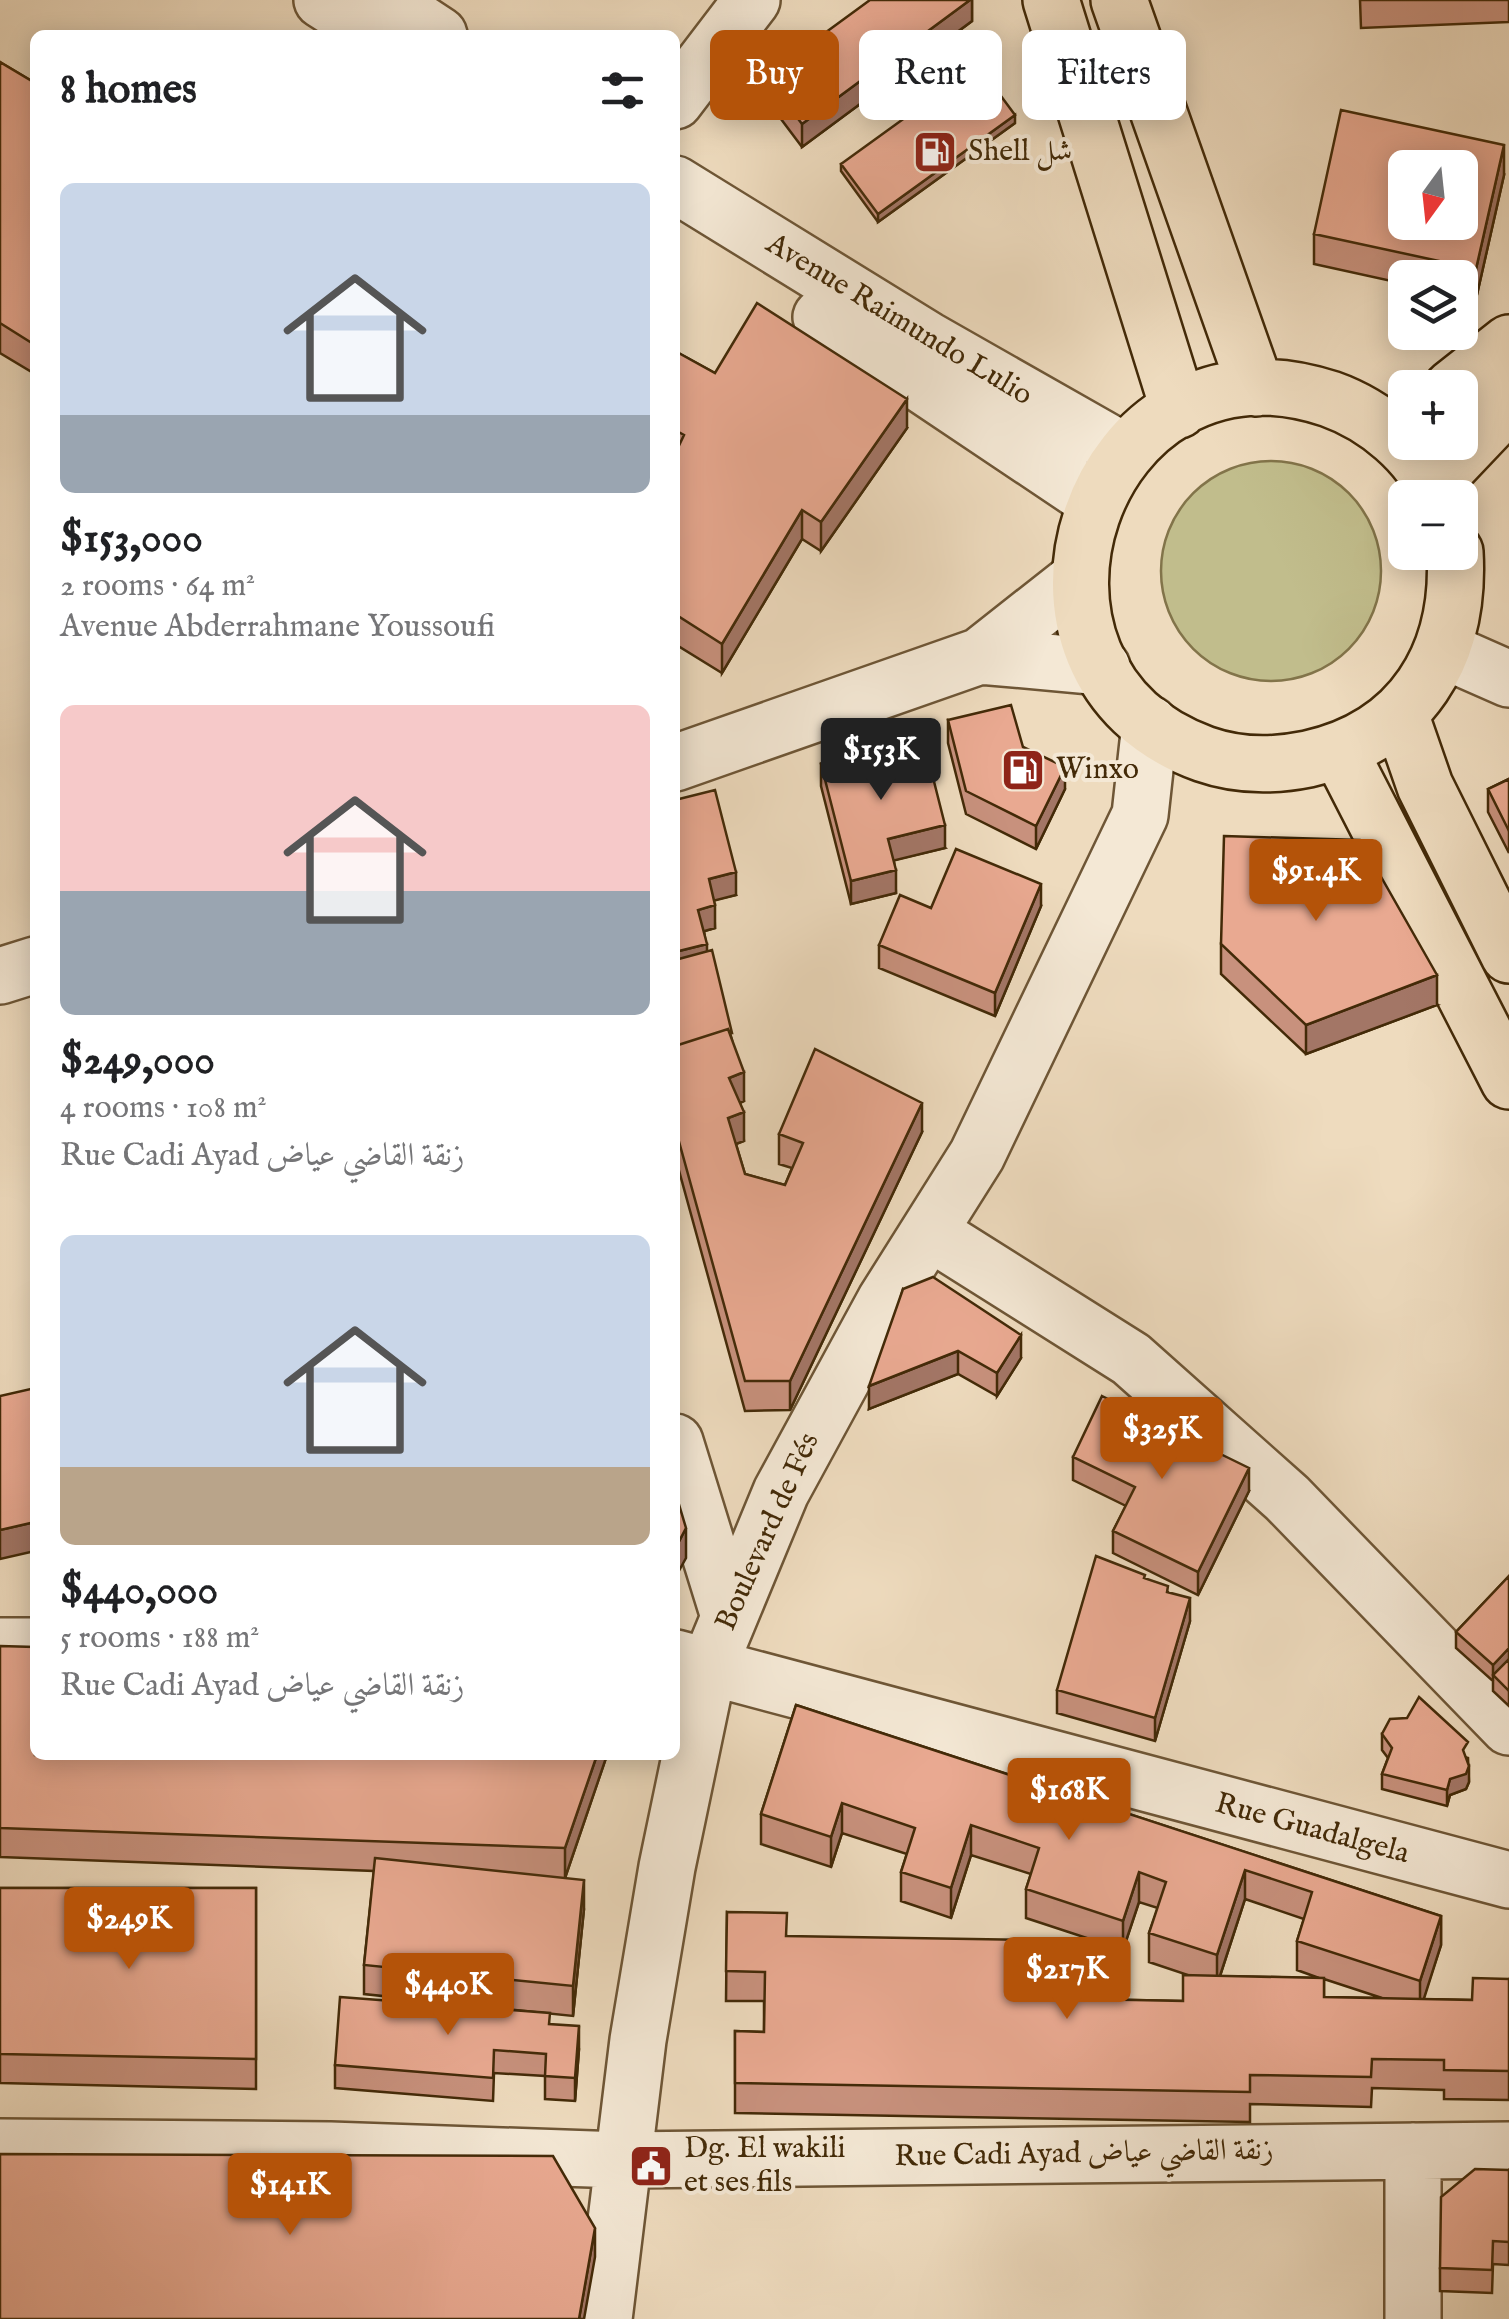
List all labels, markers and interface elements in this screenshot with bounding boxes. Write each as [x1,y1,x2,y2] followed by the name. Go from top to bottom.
[710,30,839,120] chip: Buy
[859,30,1002,120] chip: Rent
[1022,30,1186,120] chip: Filters
[595,63,650,118] icon: filters
[60,64,197,117] text: 8 homes
[912,129,958,175] fuel station icon: Shell شل
[968,133,1072,171] place label: Shell شل
[1388,150,1478,240] north arrow
[1388,150,1478,570] map controls
[758,225,1039,415] street label: Avenue Raimundo Lulio
[265,248,445,428] icon: home
[1388,260,1478,350] button: layers
[1388,370,1478,460] button: +
[1388,480,1478,570] button: −
[60,513,203,566] text: $153,000
[60,566,255,607] text: 2 rooms · 64 m²
[60,607,495,648] text: Avenue Abderrahmane Youssoufi
[811,718,951,803] pin: $153K
[843,730,919,771] text: $153K
[1000,747,1046,793] fuel station icon: Winxo
[1056,751,1139,789] place label: Winxo
[265,770,445,950] icon: home
[1235,839,1397,924] pin: $91.4K
[1271,851,1361,892] text: $91.4K
[60,1035,215,1088] text: $249,000
[60,1088,267,1129] text: 4 rooms · 108 m²
[60,1136,465,1177] text: Rue Cadi Ayad زنقة القاضي عياض
[265,1300,445,1480] icon: home
[1092,1397,1232,1482] pin: $325K
[1122,1409,1202,1450] text: $325K
[707,1427,829,1637] street label: Boulevard de Fés
[60,1565,218,1618] text: $440,000
[60,1618,259,1659] text: 5 rooms · 188 m²
[60,1666,465,1707] text: Rue Cadi Ayad زنقة القاضي عياض
[999,1758,1139,1843] pin: $168K
[1030,1770,1108,1811] text: $168K
[1211,1785,1413,1873] street label: Rue Guadalgela
[59,1887,199,1972] pin: $249K
[86,1899,172,1940] text: $249K
[997,1937,1137,2022] pin: $217K
[1026,1949,1108,1990] text: $217K
[378,1953,518,2038] pin: $440K
[404,1965,492,2006] text: $440K
[684,2130,846,2202] place label: Dg. El wakili et ses fils
[894,2132,1274,2183] street label: Rue Cadi Ayad زنقة القاضي عياض
[628,2143,674,2189] public building icon: Dg. El wakili et ses fils
[220,2153,360,2238] pin: $141K
[250,2165,330,2206] text: $141K

